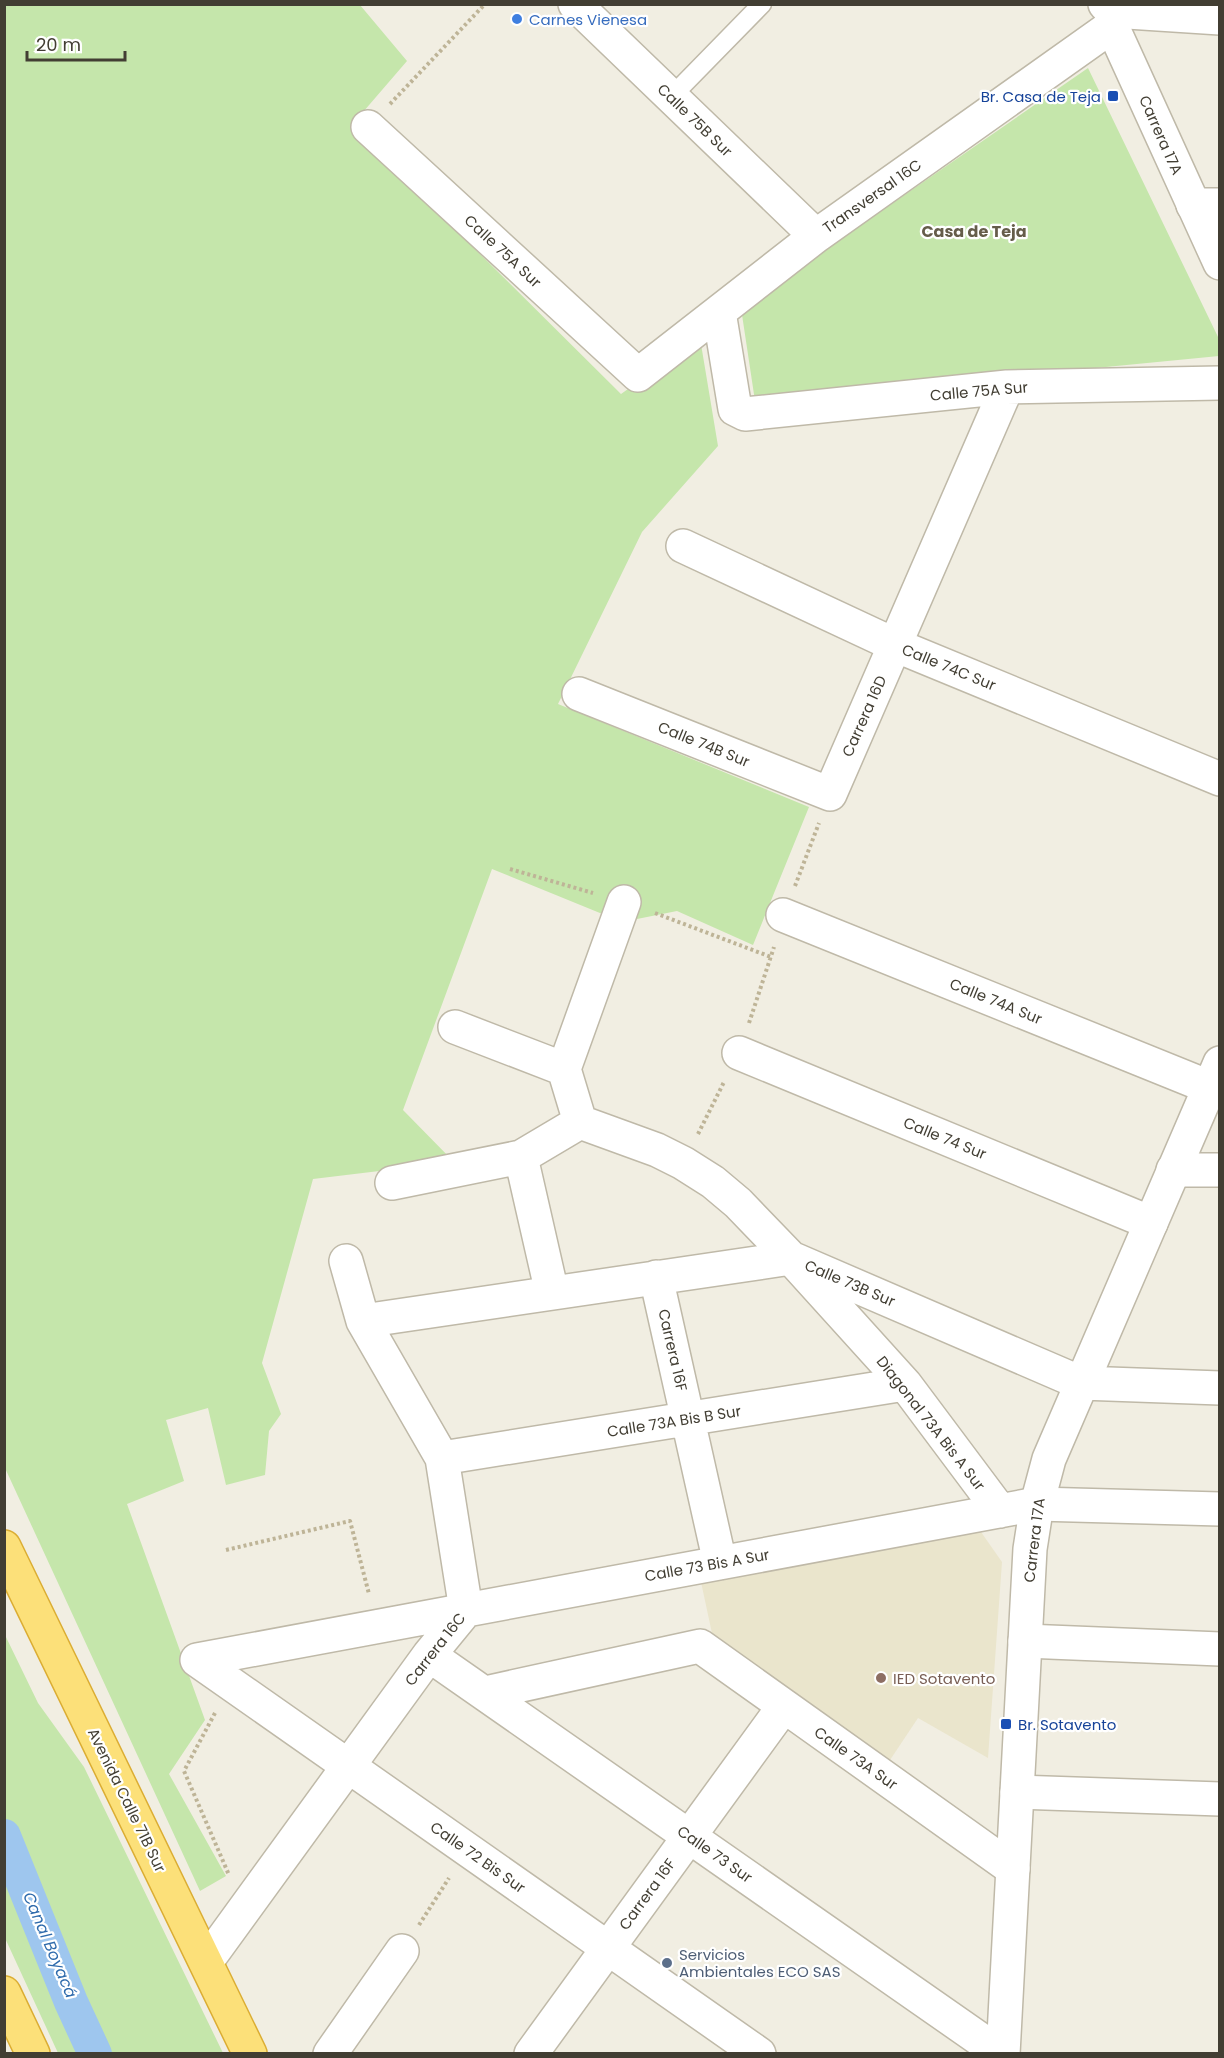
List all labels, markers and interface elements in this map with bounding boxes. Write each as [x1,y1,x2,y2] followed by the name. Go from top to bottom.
[529,9,647,30] place label: Carnes Vienesa
[510,12,524,26] marker: Carnes Vienesa
[27,24,124,62] scale bar
[36,32,81,57] text: 20 m
[653,79,738,162] street label: Calle 75B Sur
[981,86,1101,107] place label: Br. Casa de Teja
[1106,89,1120,103] marker: Br. Casa de Teja
[1134,92,1188,178] street label: Carrera 17A
[818,154,926,238] street label: Transversal 16C
[460,210,546,292] street label: Calle 75A Sur
[921,220,1027,243] district label: Casa de Teja
[929,376,1029,406] street label: Calle 75A Sur
[899,639,999,696] street label: Calle 74C Sur
[837,672,891,760] street label: Carrera 16D
[655,716,753,772] street label: Calle 74B Sur
[947,973,1046,1029] street label: Calle 74A Sur
[900,1112,990,1164] street label: Calle 74 Sur
[801,1254,899,1312] street label: Calle 73B Sur
[653,1307,693,1394] street label: Carrera 16F
[872,1351,990,1495] street label: Diagonal 73A Bis A Sur
[605,1400,743,1442] street label: Calle 73A Bis B Sur
[1018,1497,1050,1583] street label: Carrera 17A
[643,1544,771,1586] street label: Calle 73 Bis A Sur
[400,1608,470,1690] street label: Carrera 16C
[893,1668,995,1689] place label: IED Sotavento
[874,1671,888,1685] marker: IED Sotavento
[1018,1714,1116,1735] place label: Br. Sotavento
[999,1717,1013,1731] marker: Br. Sotavento
[810,1721,902,1795] street label: Calle 73A Sur
[83,1724,171,1876] street label: Avenida Calle 71B Sur
[426,1816,530,1898] street label: Calle 72 Bis Sur
[673,1820,757,1888] street label: Calle 73 Sur
[614,1854,680,1934] street label: Carrera 16F
[17,1888,83,2002] water label: Canal Boyacá
[679,1944,841,1982] place label: Servicios Ambientales ECO SAS
[660,1956,674,1970] marker: Servicios Ambientales ECO SAS

